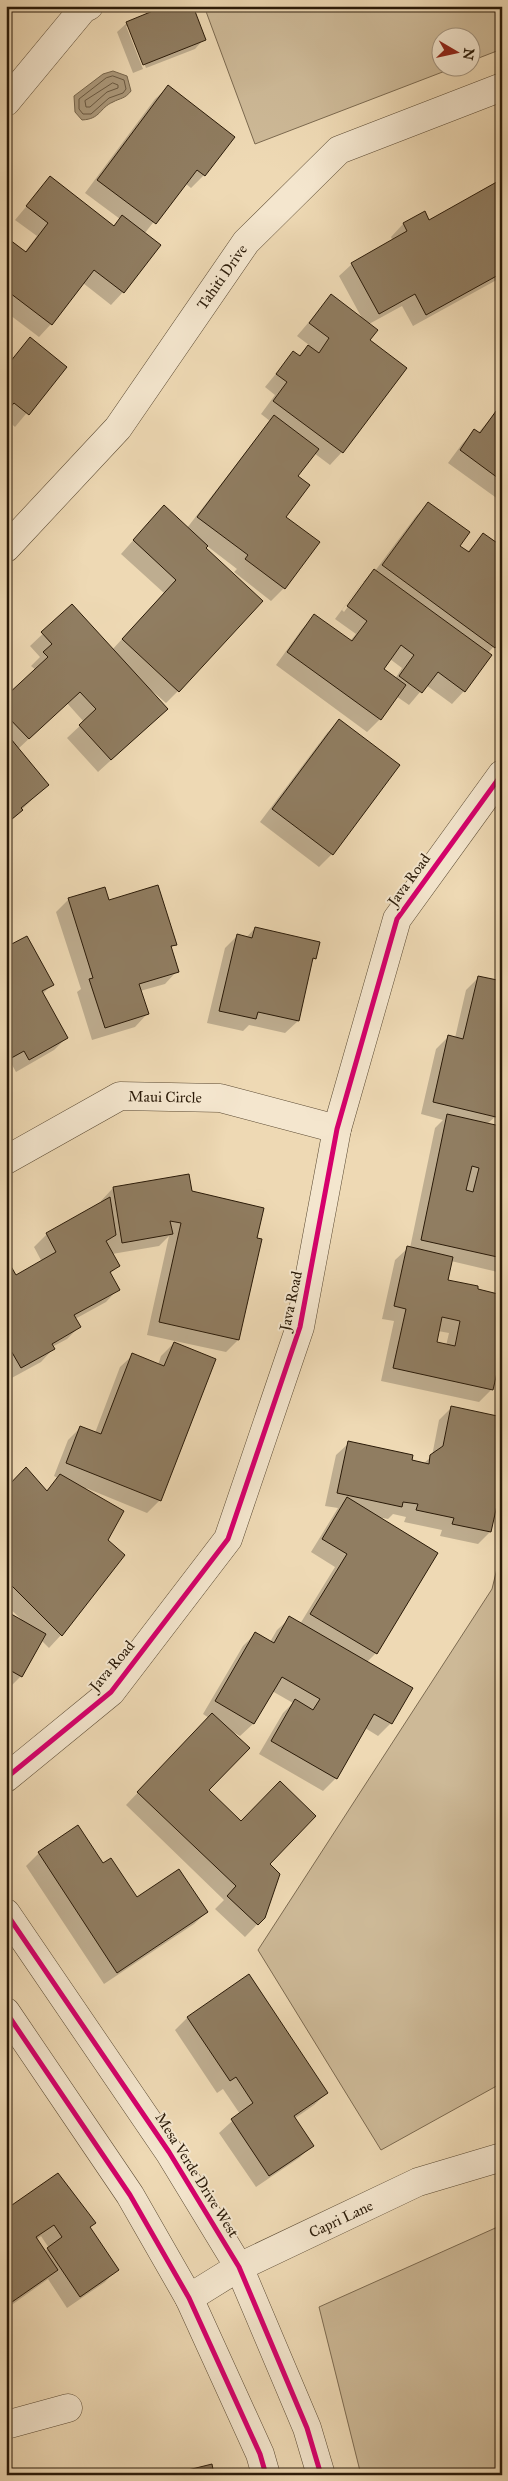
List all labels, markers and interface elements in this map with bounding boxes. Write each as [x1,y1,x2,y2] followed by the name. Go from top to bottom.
[430,28,480,78] north arrow
[459,47,478,61] text: N
[193,241,251,313] street label: Tahiti Drive
[383,850,435,912] street label: Java Road
[128,1087,202,1107] street label: Maui Circle
[275,1269,307,1335] street label: Java Road
[84,1637,139,1697] street label: Java Road
[151,2109,243,2241] street label: Mesa Verde Drive West
[306,2196,376,2242] street label: Capri Lane

